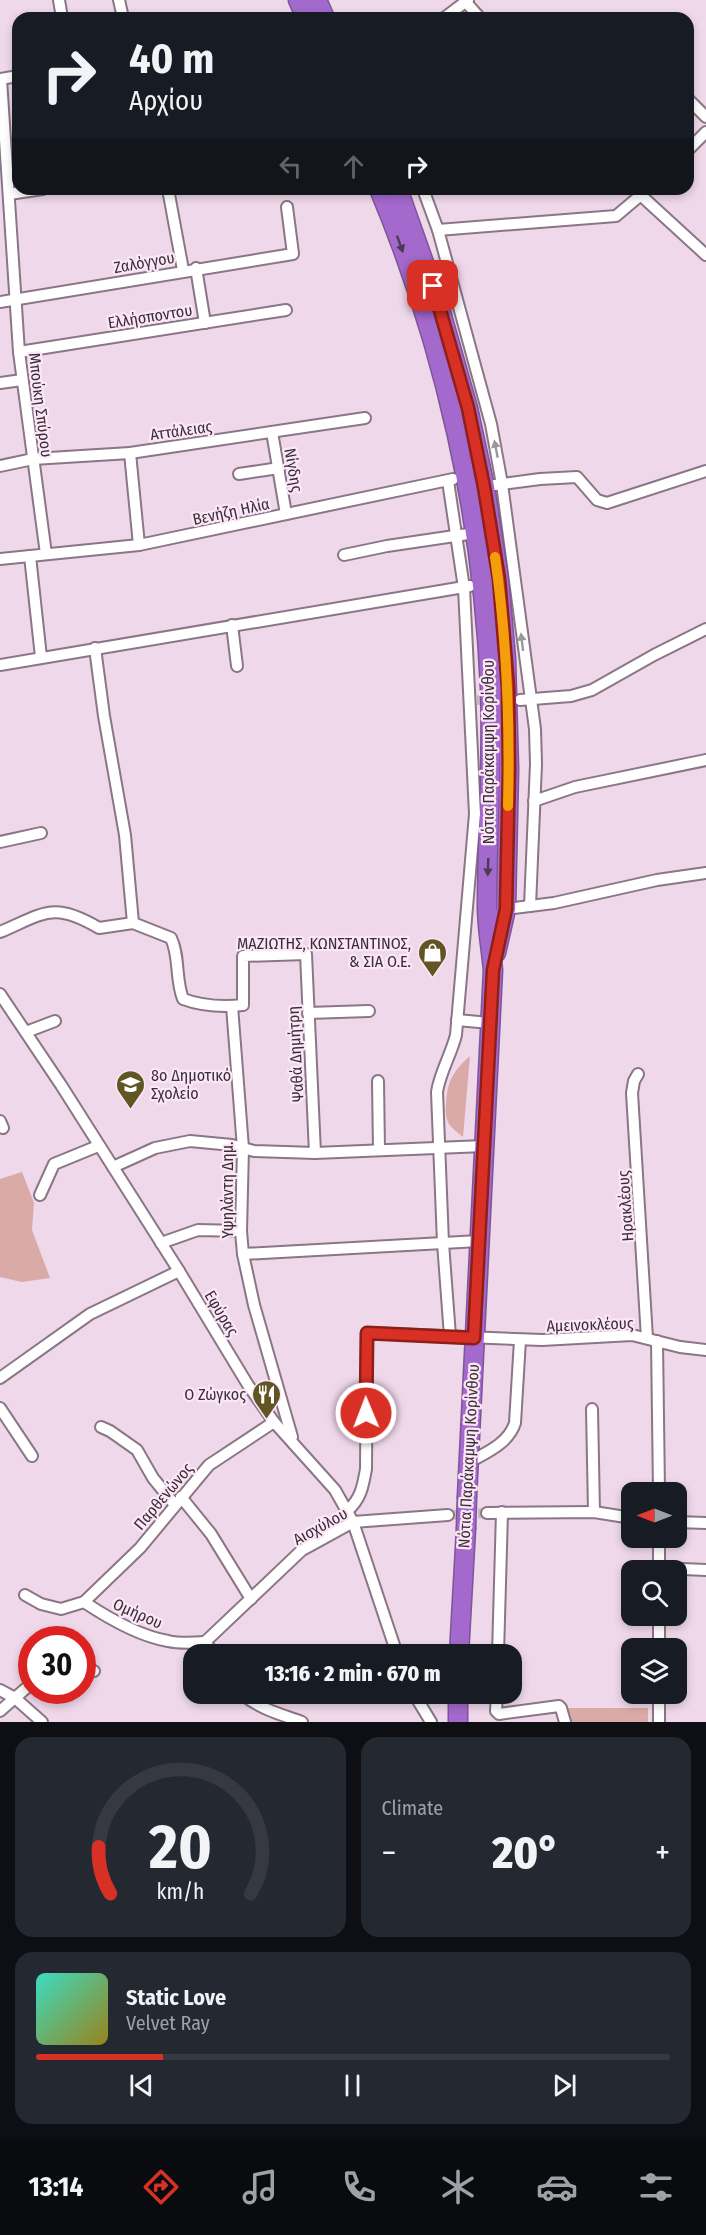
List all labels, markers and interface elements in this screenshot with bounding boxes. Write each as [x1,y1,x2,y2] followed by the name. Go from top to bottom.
[129,34,214,84] text: 40 m
[30,36,108,114] icon: right
[129,85,203,117] text: Αρχίου
[274,150,307,183] icon: left
[337,150,370,183] icon: ahead
[400,150,433,183] icon: right
[396,235,406,253] one-way arrow
[112,248,176,277] street label: Ζαλόγγου
[407,260,458,311] pin
[416,269,449,302] icon: arrive
[107,300,194,333] street label: Ελλήσποντου
[25,352,56,458] street label: Μπούκη Σπύρου
[149,417,213,444] street label: Αττάλειας
[491,439,500,458] one-way arrow
[280,447,307,494] street label: Νίγδης
[191,494,271,529] street label: Βενήζη Ηλία
[518,632,527,651] one-way arrow
[479,660,498,844] street label: Νότια Παράκαμψη Κορίνθου
[484,857,493,876] one-way arrow
[237,934,411,971] place label: ΜΑΖΙΩΤΗΣ, ΚΩΝΣΤΑΝΤΙΝΟΣ, & ΣΙΑ Ο.Ε.
[416,936,448,978] shop icon: ΜΑΖΙΩΤΗΣ, ΚΩΝΣΤΑΝΤΙΝΟΣ, & ΣΙΑ Ο.Ε.
[284,1006,307,1102] street label: Ψαθά Δημήτρη
[151,1066,231,1103] place label: 8ο Δημοτικό Σχολείο
[114,1068,146,1110] school or university icon: 8ο Δημοτικό Σχολείο
[218,1142,237,1238] street label: Υψηλάντη Δημ.
[614,1170,637,1242] street label: Ηρακλέους
[201,1287,243,1340] street label: Εφύρας
[546,1313,634,1336] street label: Αμεινοκλέους
[454,1363,483,1549] street label: Νότια Παράκαμψη Κορίνθου
[251,1378,283,1420] restaurant icon: Ο Ζώγκος
[334,1381,398,1445] position arrow
[184,1385,246,1404] place label: Ο Ζώγκος
[130,1459,197,1534] street label: Παρθενώνος
[621,1482,687,1548] north arrow
[621,1482,687,1704] map controls
[290,1504,351,1549] street label: Αισχύλου
[621,1560,687,1626] button: search
[110,1594,165,1633] street label: Ομήρου
[18,1626,96,1704] speed limit sign: 30
[621,1638,687,1704] button: layers
[264,1660,441,1687] text: 13:16 · 2 min · 670 m
[382,1796,443,1820] text: Climate
[148,1810,212,1885] text: 20
[492,1826,559,1880] text: 20°
[382,1833,396,1873] text: −
[655,1833,670,1873] text: +
[156,1879,204,1905] text: km/h
[126,1984,226,2011] text: Static Love
[126,2011,210,2035] text: Velvet Ray
[125,2069,158,2102] icon: previous
[336,2069,369,2102] icon: pause
[548,2069,581,2102] icon: next
[140,2166,182,2208] icon: directions
[239,2166,281,2208] icon: music
[338,2166,380,2208] icon: phone
[437,2166,479,2208] icon: climate
[536,2166,578,2208] icon: car
[635,2166,677,2208] icon: filters
[29,2171,83,2203] text: 13:14

